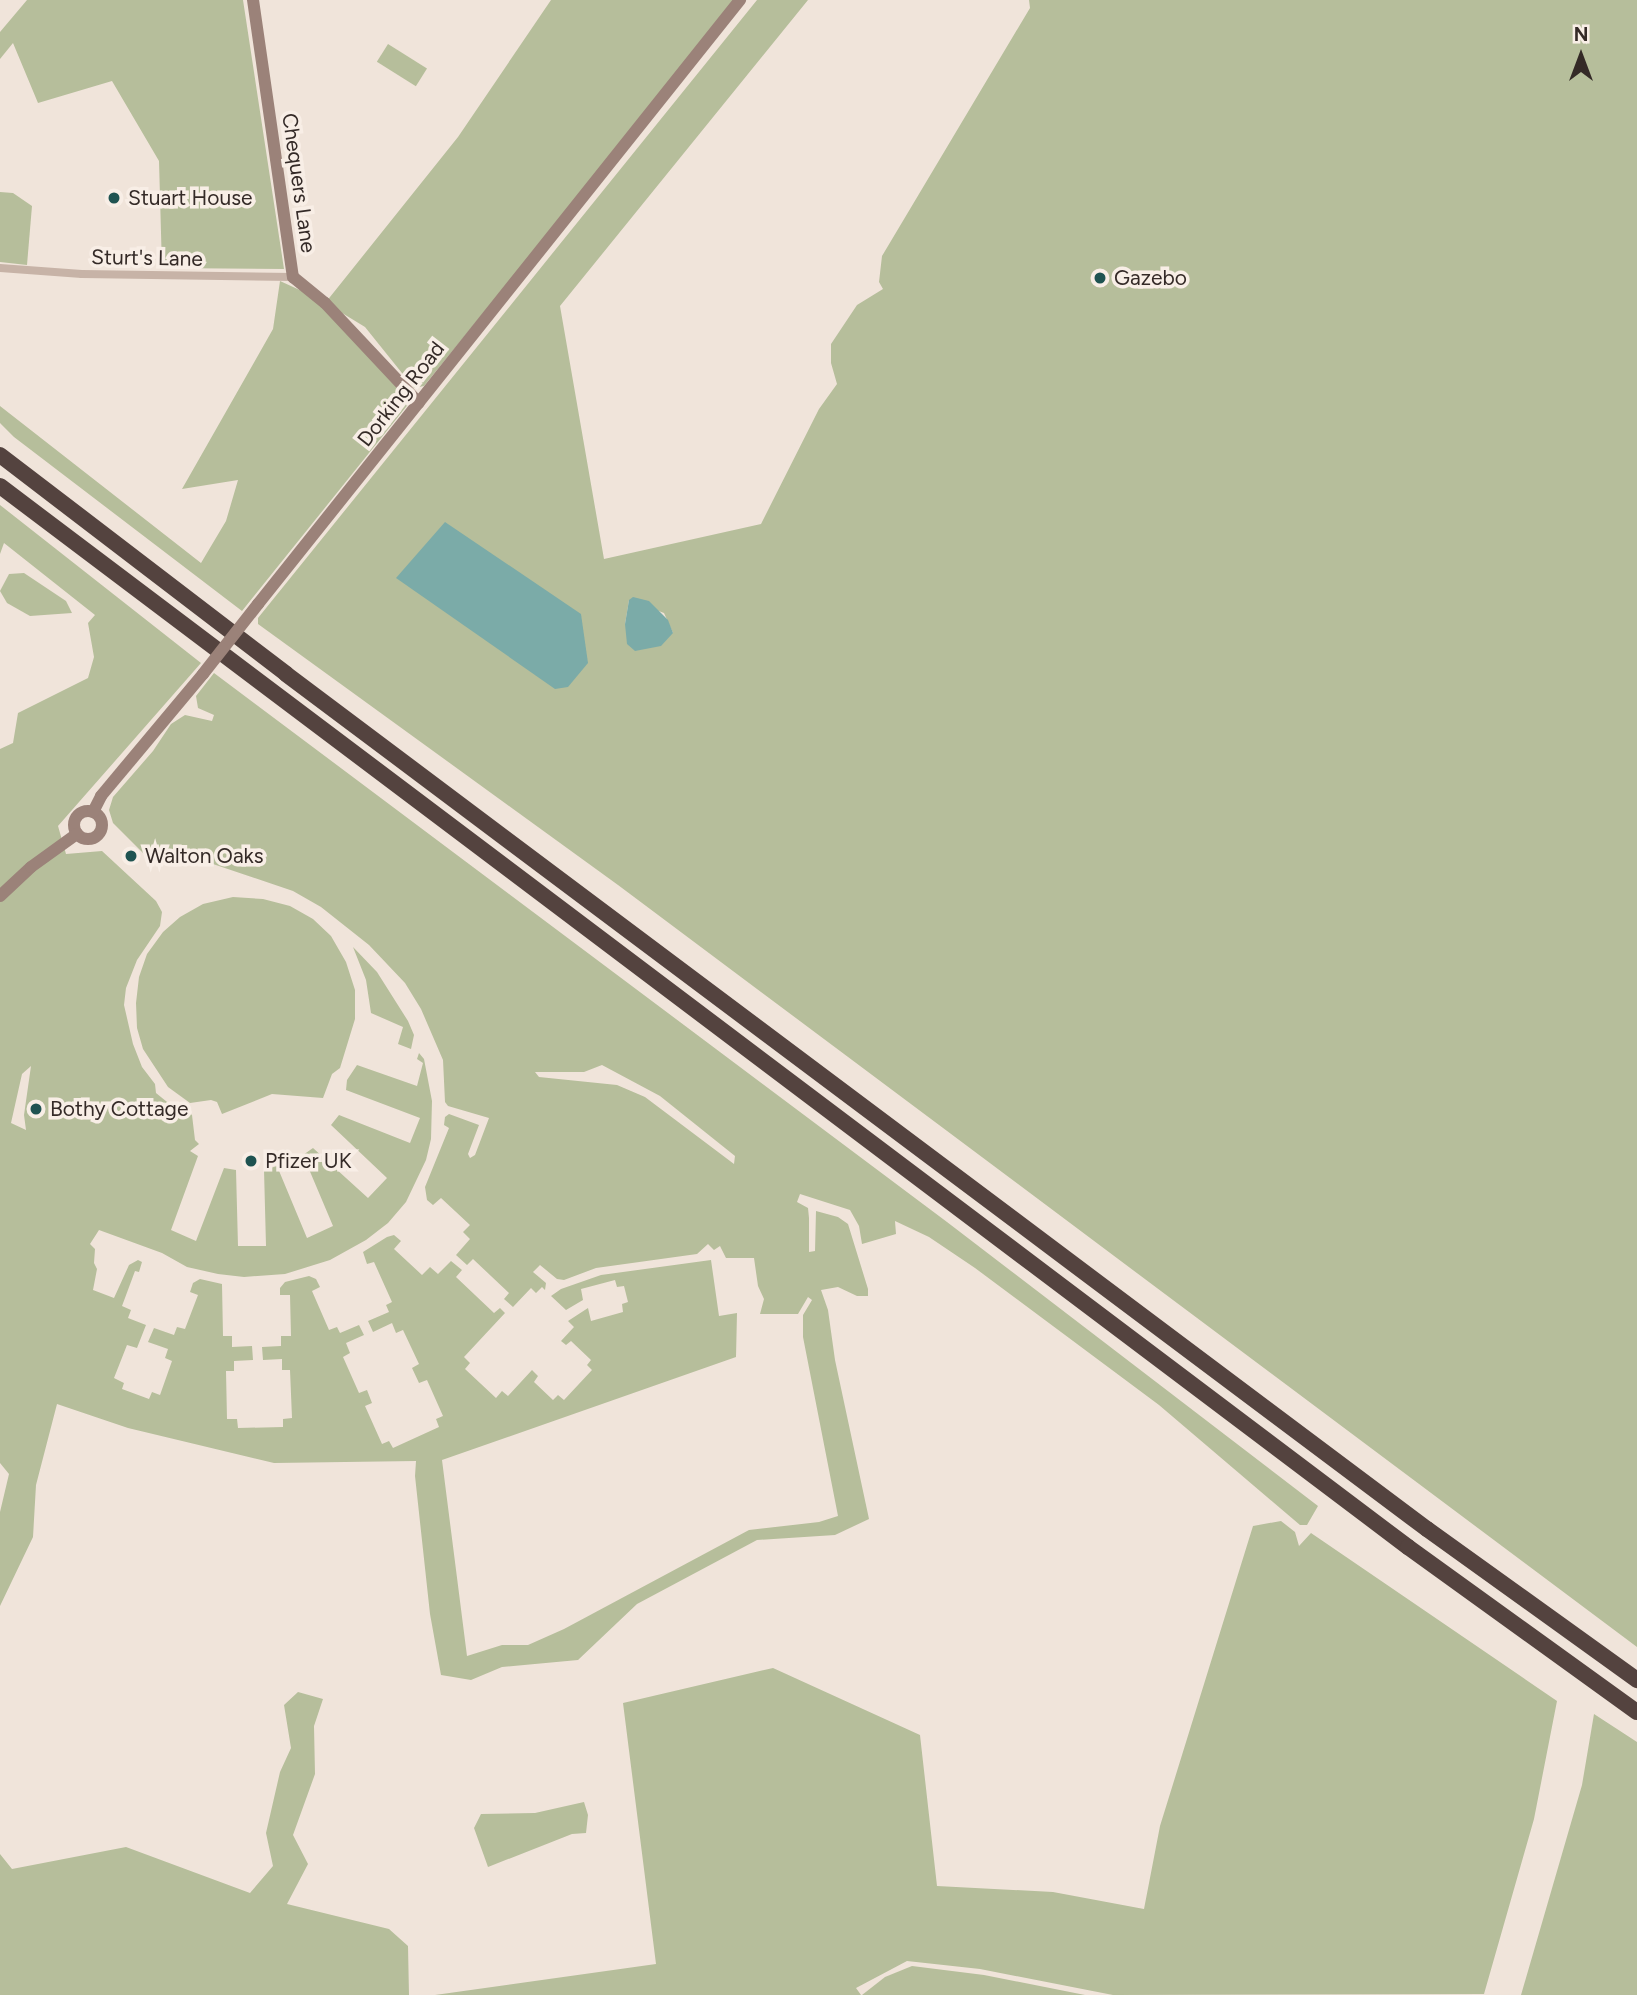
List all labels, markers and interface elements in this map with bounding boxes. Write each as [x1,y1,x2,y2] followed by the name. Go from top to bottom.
[1546,21,1616,91] north arrow
[1574,23,1588,46] text: N
[277,112,321,254] street label: Chequers Lane
[128,185,252,211] place label: Stuart House
[106,190,122,206] marker: Stuart House
[91,244,203,272] street label: Sturt's Lane
[1114,265,1187,291] place label: Gazebo
[1092,270,1108,286] marker: Gazebo
[352,336,450,452] street label: Dorking Road
[145,843,264,869] place label: Walton Oaks
[123,848,139,864] marker: Walton Oaks
[50,1096,188,1122] place label: Bothy Cottage
[28,1101,44,1117] marker: Bothy Cottage
[265,1148,351,1174] place label: Pfizer UK
[243,1153,259,1169] marker: Pfizer UK

